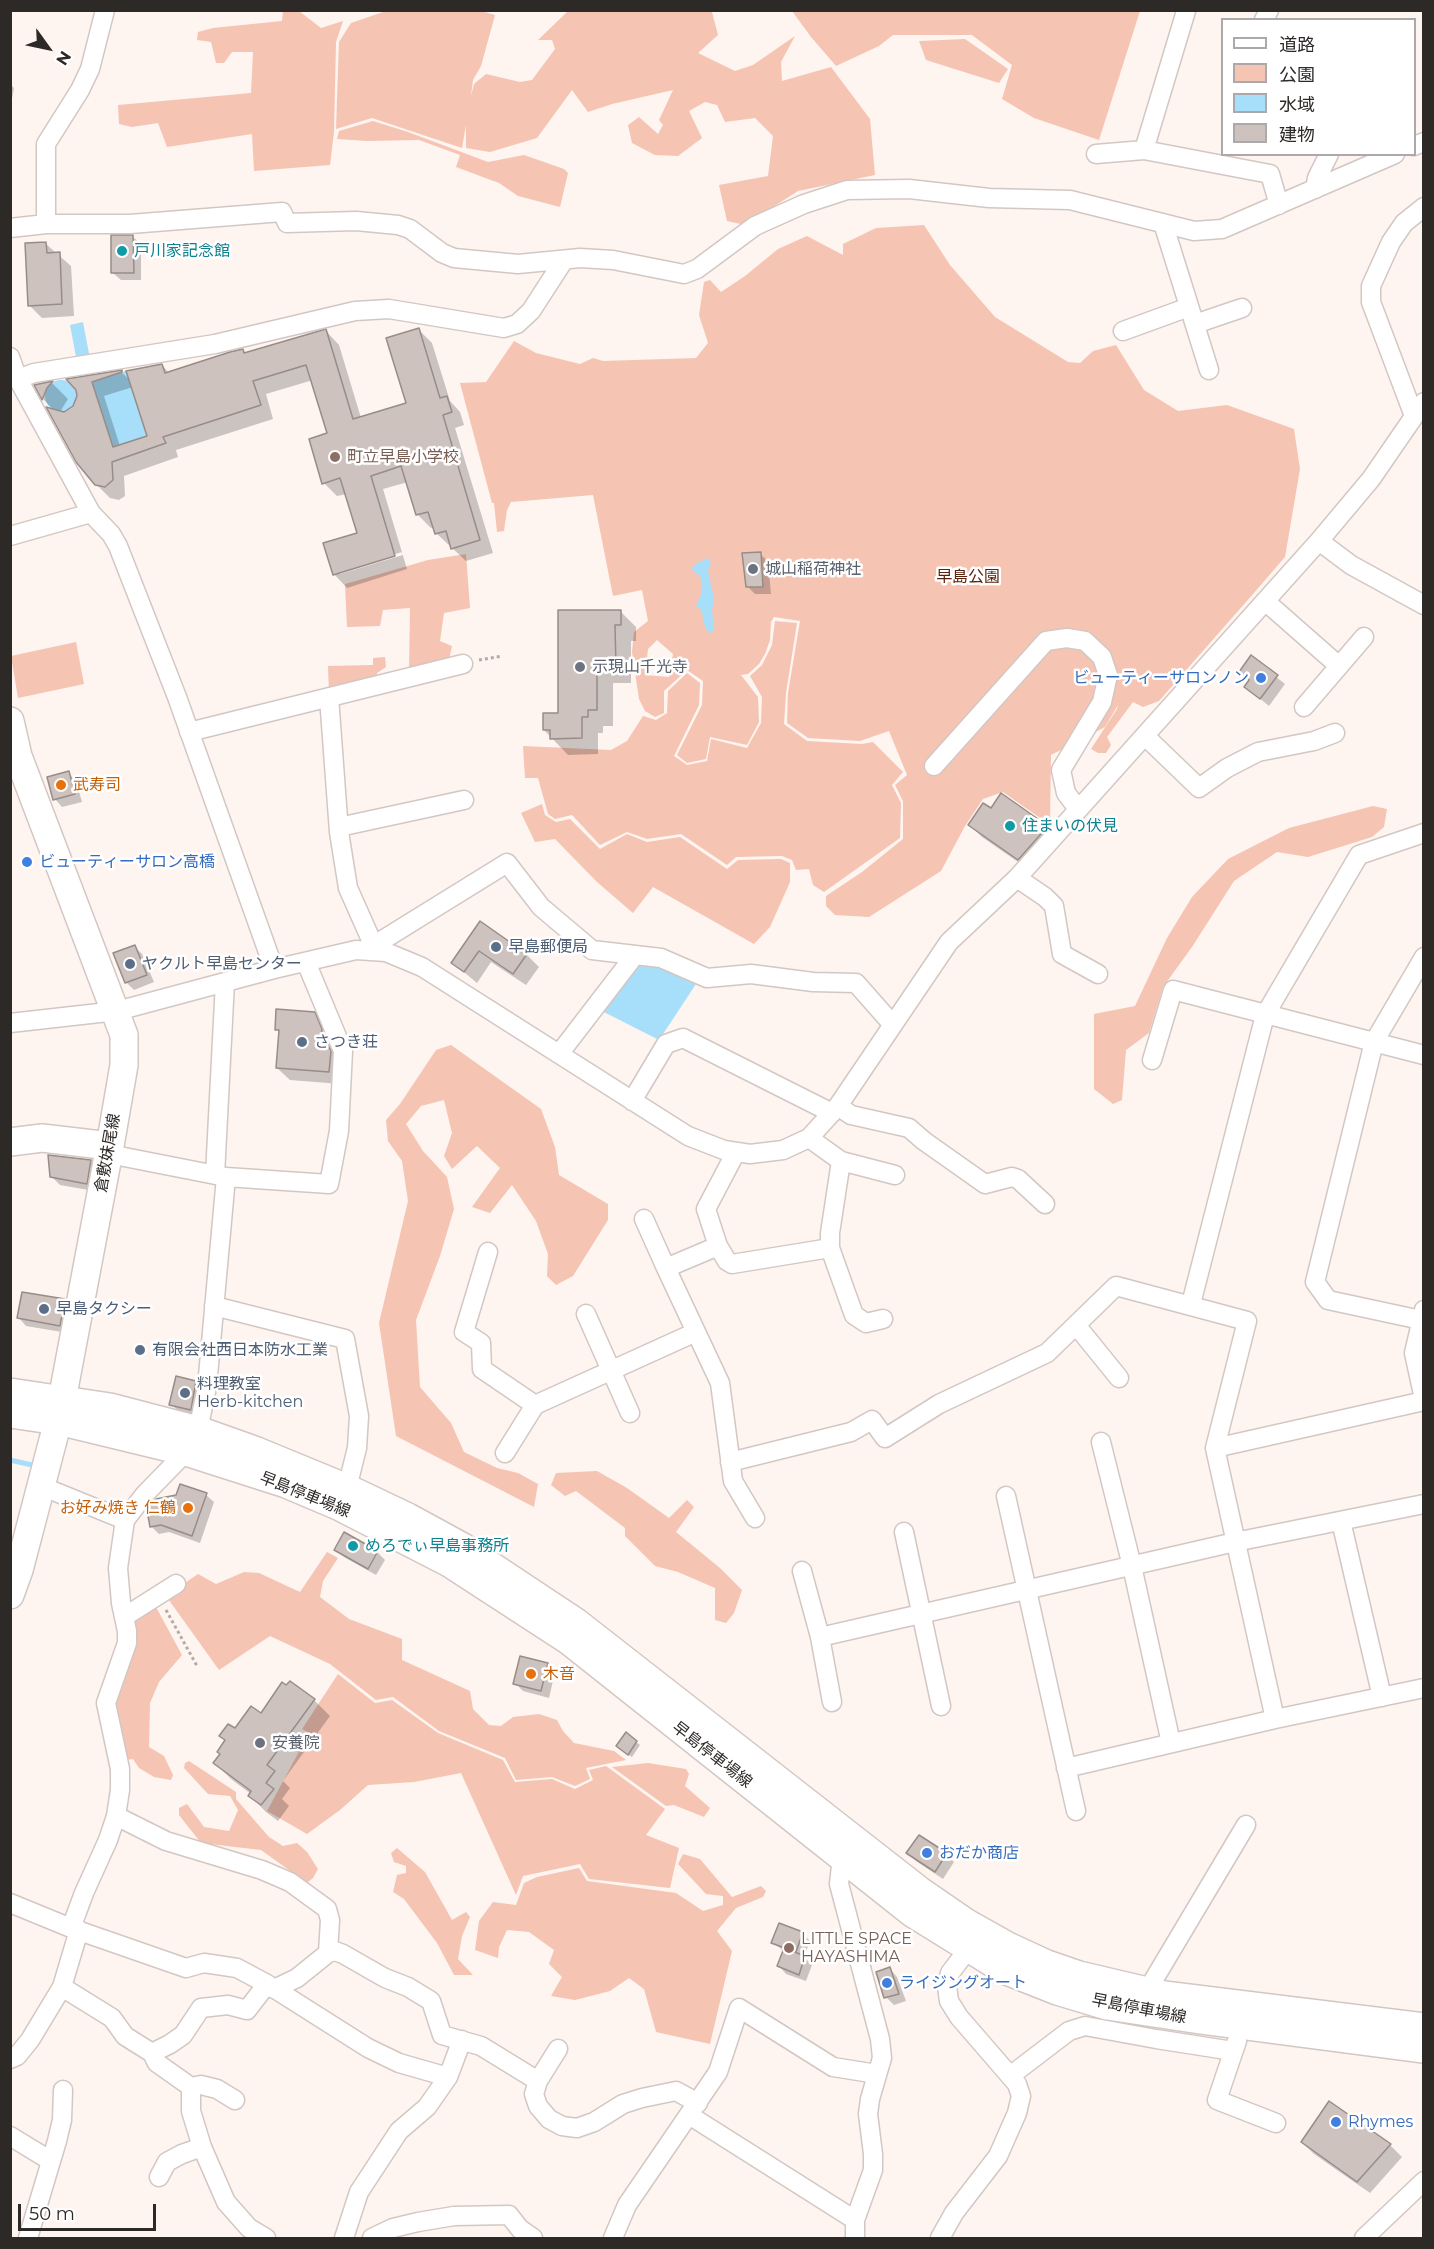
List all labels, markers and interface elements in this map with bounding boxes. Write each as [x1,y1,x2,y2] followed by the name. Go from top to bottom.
[18,18,78,78] north arrow
[1221,18,1416,156] legend
[1279,34,1315,56] text: 道路
[52,47,75,69] text: N
[1279,64,1315,86] text: 公園
[1279,94,1315,116] text: 水域
[1279,124,1315,146] text: 建物
[134,241,230,261] place label: 戸川家記念館
[115,244,129,258] marker: 戸川家記念館
[347,447,459,467] place label: 町立早島小学校
[328,450,342,464] marker: 町立早島小学校
[765,559,861,579] place label: 城山稲荷神社
[746,562,760,576] marker: 城山稲荷神社
[936,567,1000,587] park label: 早島公園
[592,657,688,677] place label: 示現山千光寺
[573,660,587,674] marker: 示現山千光寺
[1073,668,1249,688] place label: ビューティーサロンノン
[1254,671,1268,685] marker: ビューティーサロンノン
[73,775,121,795] place label: 武寿司
[54,778,68,792] marker: 武寿司
[1022,816,1118,836] place label: 住まいの伏見
[1003,819,1017,833] marker: 住まいの伏見
[39,852,215,872] place label: ビューティーサロン高橋
[20,855,34,869] marker: ビューティーサロン高橋
[508,937,588,957] place label: 早島郵便局
[489,940,503,954] marker: 早島郵便局
[142,954,302,974] place label: ヤクルト早島センター
[123,957,137,971] marker: ヤクルト早島センター
[314,1032,378,1052] place label: さつき荘
[295,1035,309,1049] marker: さつき荘
[92,1112,124,1194] street label: 倉敷妹尾線
[56,1299,152,1319] place label: 早島タクシー
[37,1302,51,1316] marker: 早島タクシー
[152,1340,328,1360] place label: 有限会社西日本防水工業
[133,1343,147,1357] marker: 有限会社西日本防水工業
[197,1374,303,1412] place label: 料理教室 Herb-kitchen
[178,1386,192,1400] marker: 料理教室 Herb-kitchen
[257,1468,353,1522] street label: 早島停車場線
[60,1498,176,1518] place label: お好み焼き 仁鶴
[181,1501,195,1515] marker: お好み焼き 仁鶴
[365,1536,509,1556] place label: めろでぃ早島事務所
[346,1539,360,1553] marker: めろでぃ早島事務所
[543,1664,575,1684] place label: 木音
[524,1667,538,1681] marker: 木音
[668,1718,756,1792] street label: 早島停車場線
[272,1733,320,1753] place label: 安養院
[253,1736,267,1750] marker: 安養院
[939,1843,1019,1863] place label: おだか商店
[920,1846,934,1860] marker: おだか商店
[801,1929,912,1967] place label: LITTLE SPACE HAYASHIMA
[782,1941,796,1955] marker: LITTLE SPACE HAYASHIMA
[899,1973,1027,1993] place label: ライジングオート
[880,1976,894,1990] marker: ライジングオート
[1090,1990,1188,2028] street label: 早島停車場線
[1348,2112,1413,2132] place label: Rhymes
[1329,2115,1343,2129] marker: Rhymes
[21,2192,159,2230] scale bar
[29,2203,75,2225] text: 50 m

